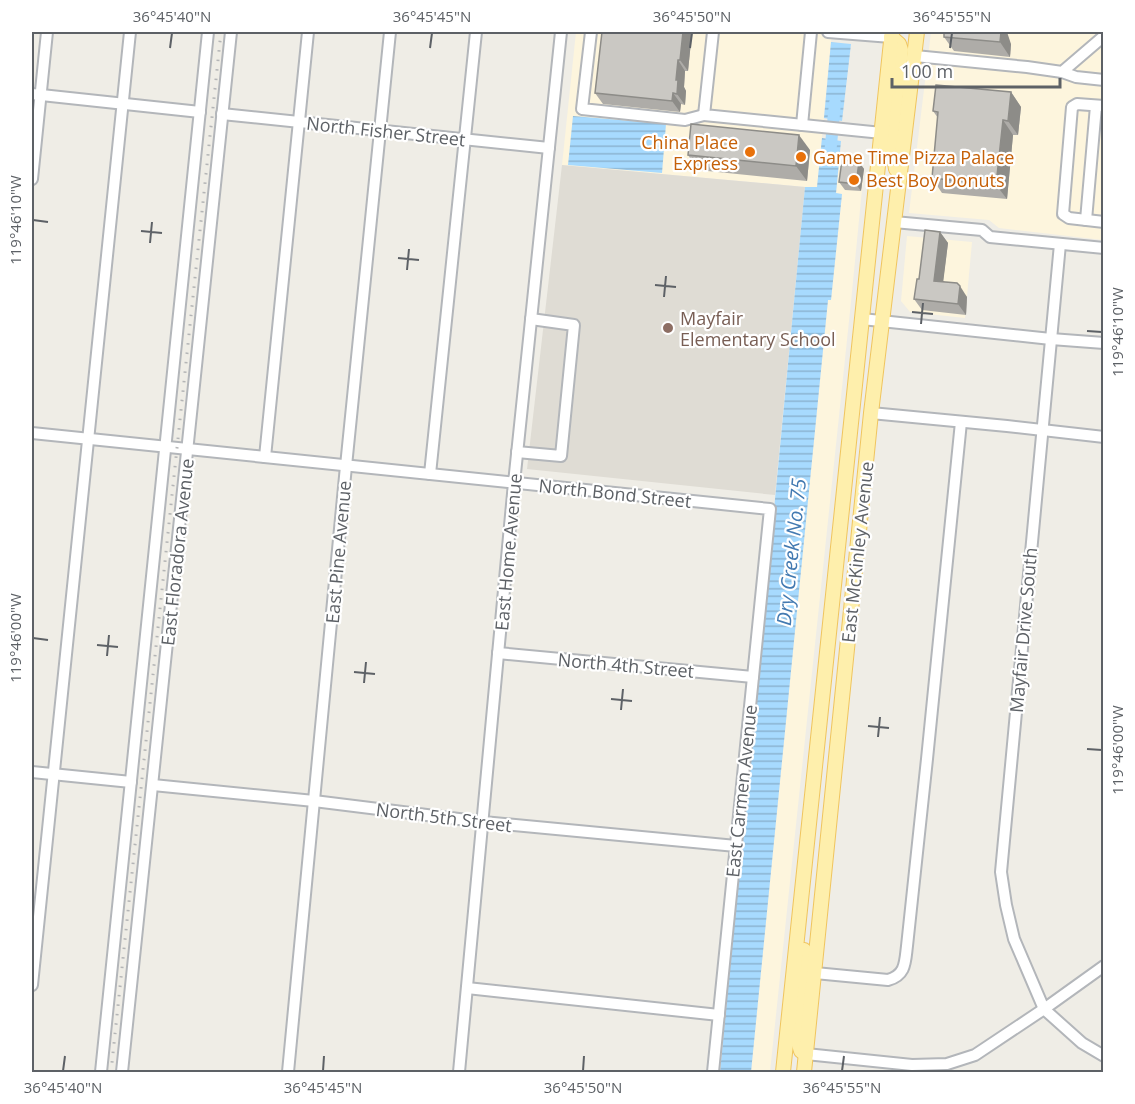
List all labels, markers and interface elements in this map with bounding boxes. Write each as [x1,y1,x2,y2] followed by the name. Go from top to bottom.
[133,6,211,26] text: 36°45'40"N
[393,6,471,26] text: 36°45'45"N
[653,6,731,26] text: 36°45'50"N
[913,6,991,26] text: 36°45'55"N
[892,51,1060,89] scale bar
[901,59,953,83] text: 100 m
[305,111,467,151] street label: North Fisher Street
[641,130,738,175] place label: China Place Express
[743,145,757,159] marker: China Place Express
[813,145,1014,169] place label: Game Time Pizza Palace
[794,150,808,164] marker: Game Time Pizza Palace
[866,168,1005,192] place label: Best Boy Donuts
[847,173,861,187] marker: Best Boy Donuts
[5,175,25,265] text: 119°46'10"W
[1107,287,1127,377] text: 119°46'10"W
[680,306,836,351] place label: Mayfair Elementary School
[661,321,675,335] marker: Mayfair Elementary School
[155,457,199,647] street label: East Floradora Avenue
[836,460,878,644] street label: East McKinley Avenue
[489,472,527,632] street label: East Home Avenue
[538,473,692,513] street label: North Bond Street
[770,477,812,627] water label: Dry Creek No. 75
[320,479,356,625] street label: East Pine Avenue
[1004,546,1042,714] street label: Mayfair Drive South
[5,593,25,683] text: 119°46'00"W
[557,647,695,683] street label: North 4th Street
[720,703,762,879] street label: East Carmen Avenue
[1107,705,1127,795] text: 119°46'00"W
[375,797,513,837] street label: North 5th Street
[24,1077,102,1097] text: 36°45'40"N
[284,1077,362,1097] text: 36°45'45"N
[544,1077,622,1097] text: 36°45'50"N
[803,1077,881,1097] text: 36°45'55"N

